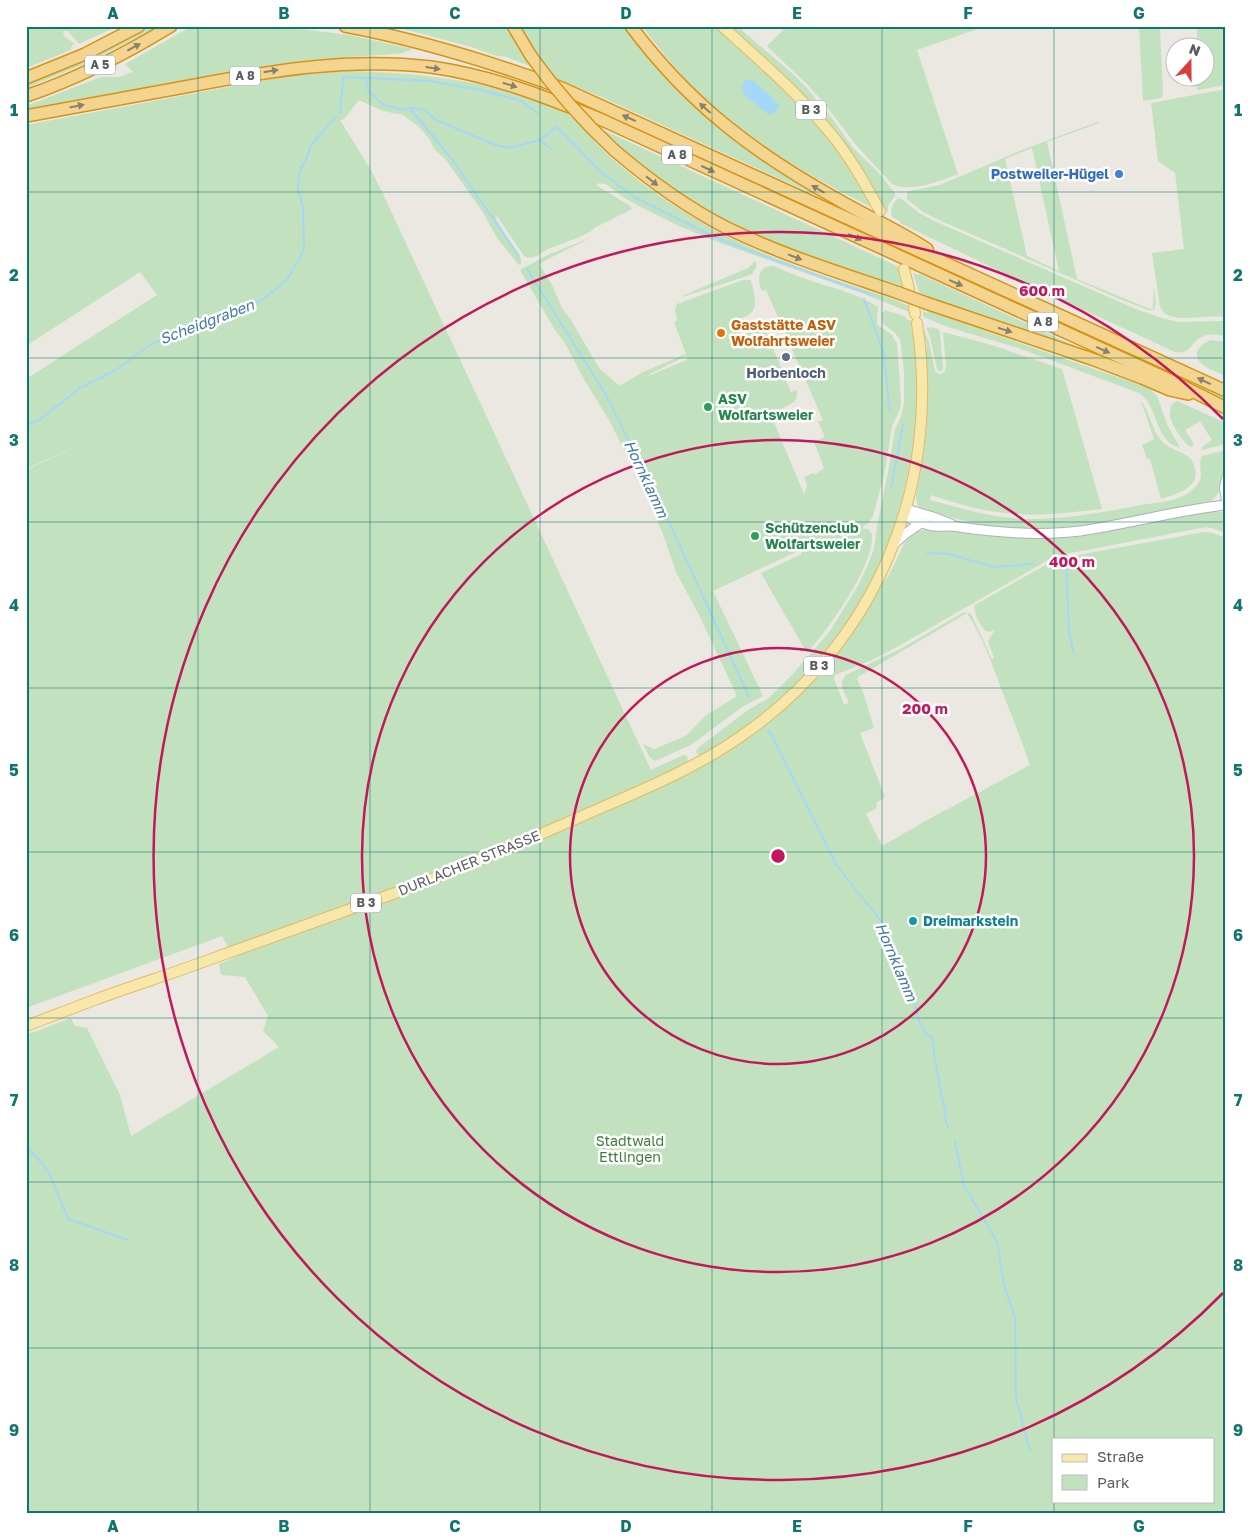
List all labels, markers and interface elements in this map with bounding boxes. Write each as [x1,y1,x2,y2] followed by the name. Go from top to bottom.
[107,3,119,23] text: A
[278,3,290,23] text: B
[449,3,461,23] text: C
[620,3,632,23] text: D
[792,3,802,23] text: E
[963,3,973,23] text: F
[1133,3,1145,23] text: G
[1164,38,1214,88] north arrow
[1187,40,1203,59] text: N
[127,43,142,51] one-way arrow
[85,56,115,74] road number: A 5
[425,64,441,72] one-way arrow
[230,66,260,85] road number: A 8
[264,67,280,75] one-way arrow
[503,82,518,90] one-way arrow
[10,100,18,120] text: 1
[796,100,826,120] road number: B 3
[1234,100,1242,120] text: 1
[69,102,85,110] one-way arrow
[699,102,711,114] one-way arrow
[622,114,636,122] one-way arrow
[662,146,692,164] road number: A 8
[701,165,715,173] one-way arrow
[991,165,1109,182] place label: Postweiler-Hügel
[1113,168,1125,180] marker: Postweiler-Hügel
[645,176,659,186] one-way arrow
[811,184,825,193] one-way arrow
[848,233,862,241] one-way arrow
[788,253,802,261] one-way arrow
[9,265,19,285] text: 2
[1233,265,1243,285] text: 2
[949,279,963,287] one-way arrow
[1019,281,1065,299] text: 600 m
[157,295,257,348] water label: Scheidgraben
[1028,313,1058,332] road number: A 8
[731,316,836,349] place label: Gaststätte ASV Wolfahrtsweier
[998,326,1013,334] one-way arrow
[715,327,727,339] marker: Gaststätte ASV Wolfahrtsweier
[1096,346,1110,354] one-way arrow
[780,351,792,363] marker: Horbenloch
[746,364,826,381] place label: Horbenloch
[1197,376,1211,384] one-way arrow
[718,390,814,423] place label: ASV Wolfartsweier
[702,401,714,413] marker: ASV Wolfartsweier
[9,430,19,450] text: 3
[1233,430,1243,450] text: 3
[621,437,673,521] water label: Hornklamm
[765,519,861,552] place label: Schützenclub Wolfartsweier
[749,530,761,542] marker: Schützenclub Wolfartsweier
[1049,552,1095,570] text: 400 m
[9,595,19,615] text: 4
[1233,595,1243,615] text: 4
[804,656,834,676] road number: B 3
[902,699,948,717] text: 200 m
[9,760,19,780] text: 5
[1233,760,1243,780] text: 5
[395,826,542,899] street label: DURLACHER STRASSE
[769,847,787,865] centre of rings
[351,894,381,912] road number: B 3
[923,912,1018,929] place label: Dreimarkstein
[907,915,919,927] marker: Dreimarkstein
[872,920,922,1004] water label: Hornklamm
[9,925,19,945] text: 6
[1233,925,1243,945] text: 6
[10,1090,19,1110] text: 7
[1234,1090,1243,1110] text: 7
[596,1132,664,1165] park label: Stadtwald Ettlingen
[9,1255,19,1275] text: 8
[1233,1255,1243,1275] text: 8
[9,1420,19,1440] text: 9
[1233,1420,1243,1440] text: 9
[1052,1438,1214,1502] legend
[1097,1447,1144,1465] text: Straße
[1097,1473,1130,1491] text: Park
[107,1516,119,1536] text: A
[278,1516,290,1536] text: B
[449,1516,461,1536] text: C
[620,1516,632,1536] text: D
[792,1516,802,1536] text: E
[963,1516,973,1536] text: F
[1133,1516,1145,1536] text: G

